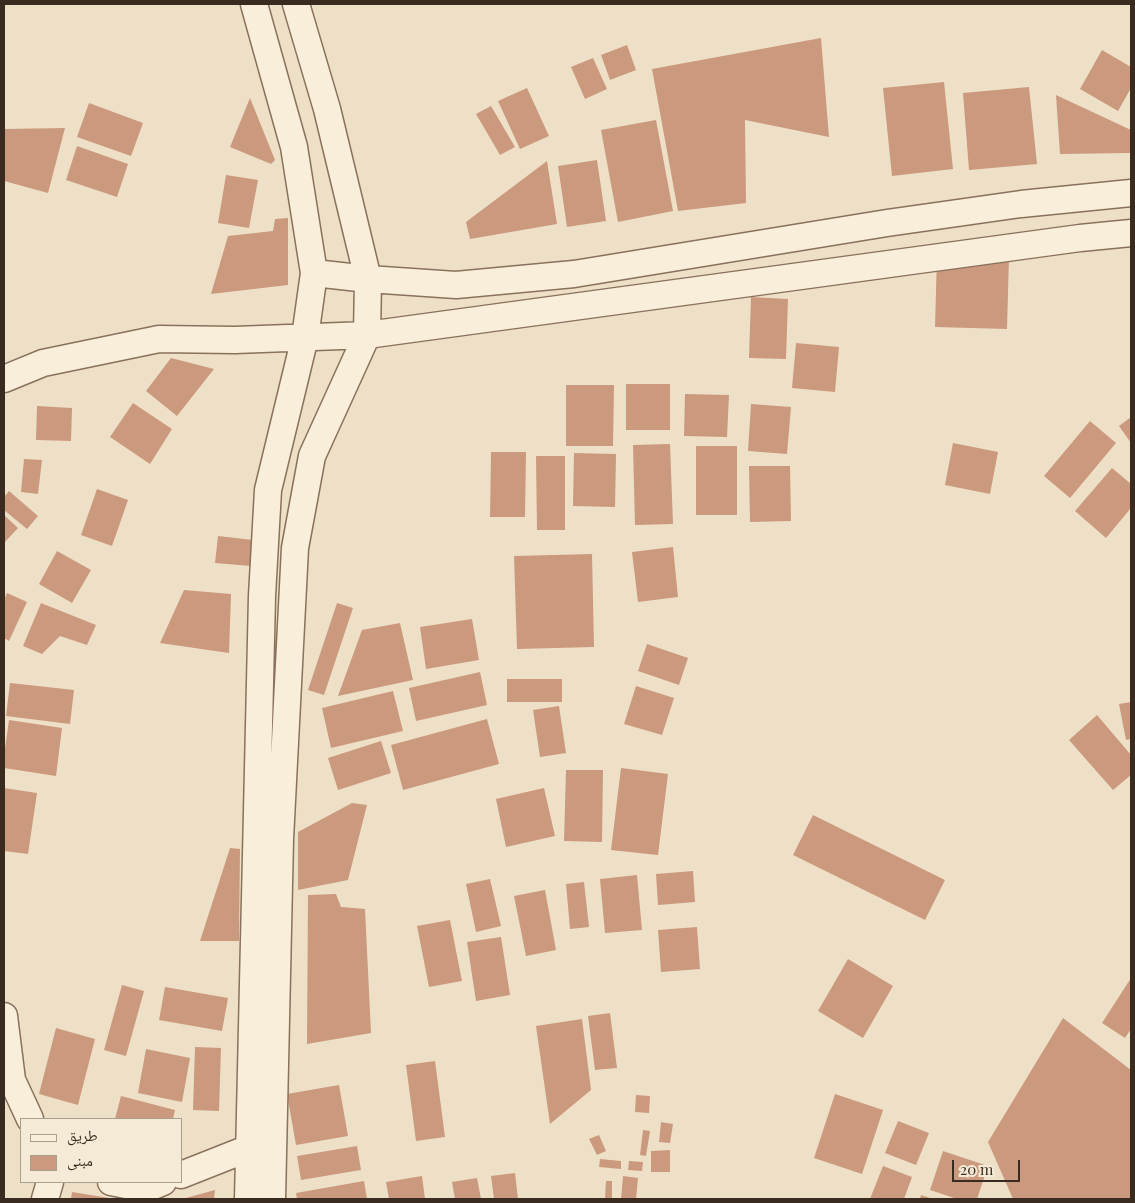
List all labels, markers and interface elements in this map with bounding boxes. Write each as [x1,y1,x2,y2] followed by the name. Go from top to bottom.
[20,1118,182,1183] legend
[67,1125,98,1145] text: طريق
[67,1150,93,1170] text: مبنى
[955,1150,1022,1182] scale bar
[960,1159,993,1179] text: 20 m

